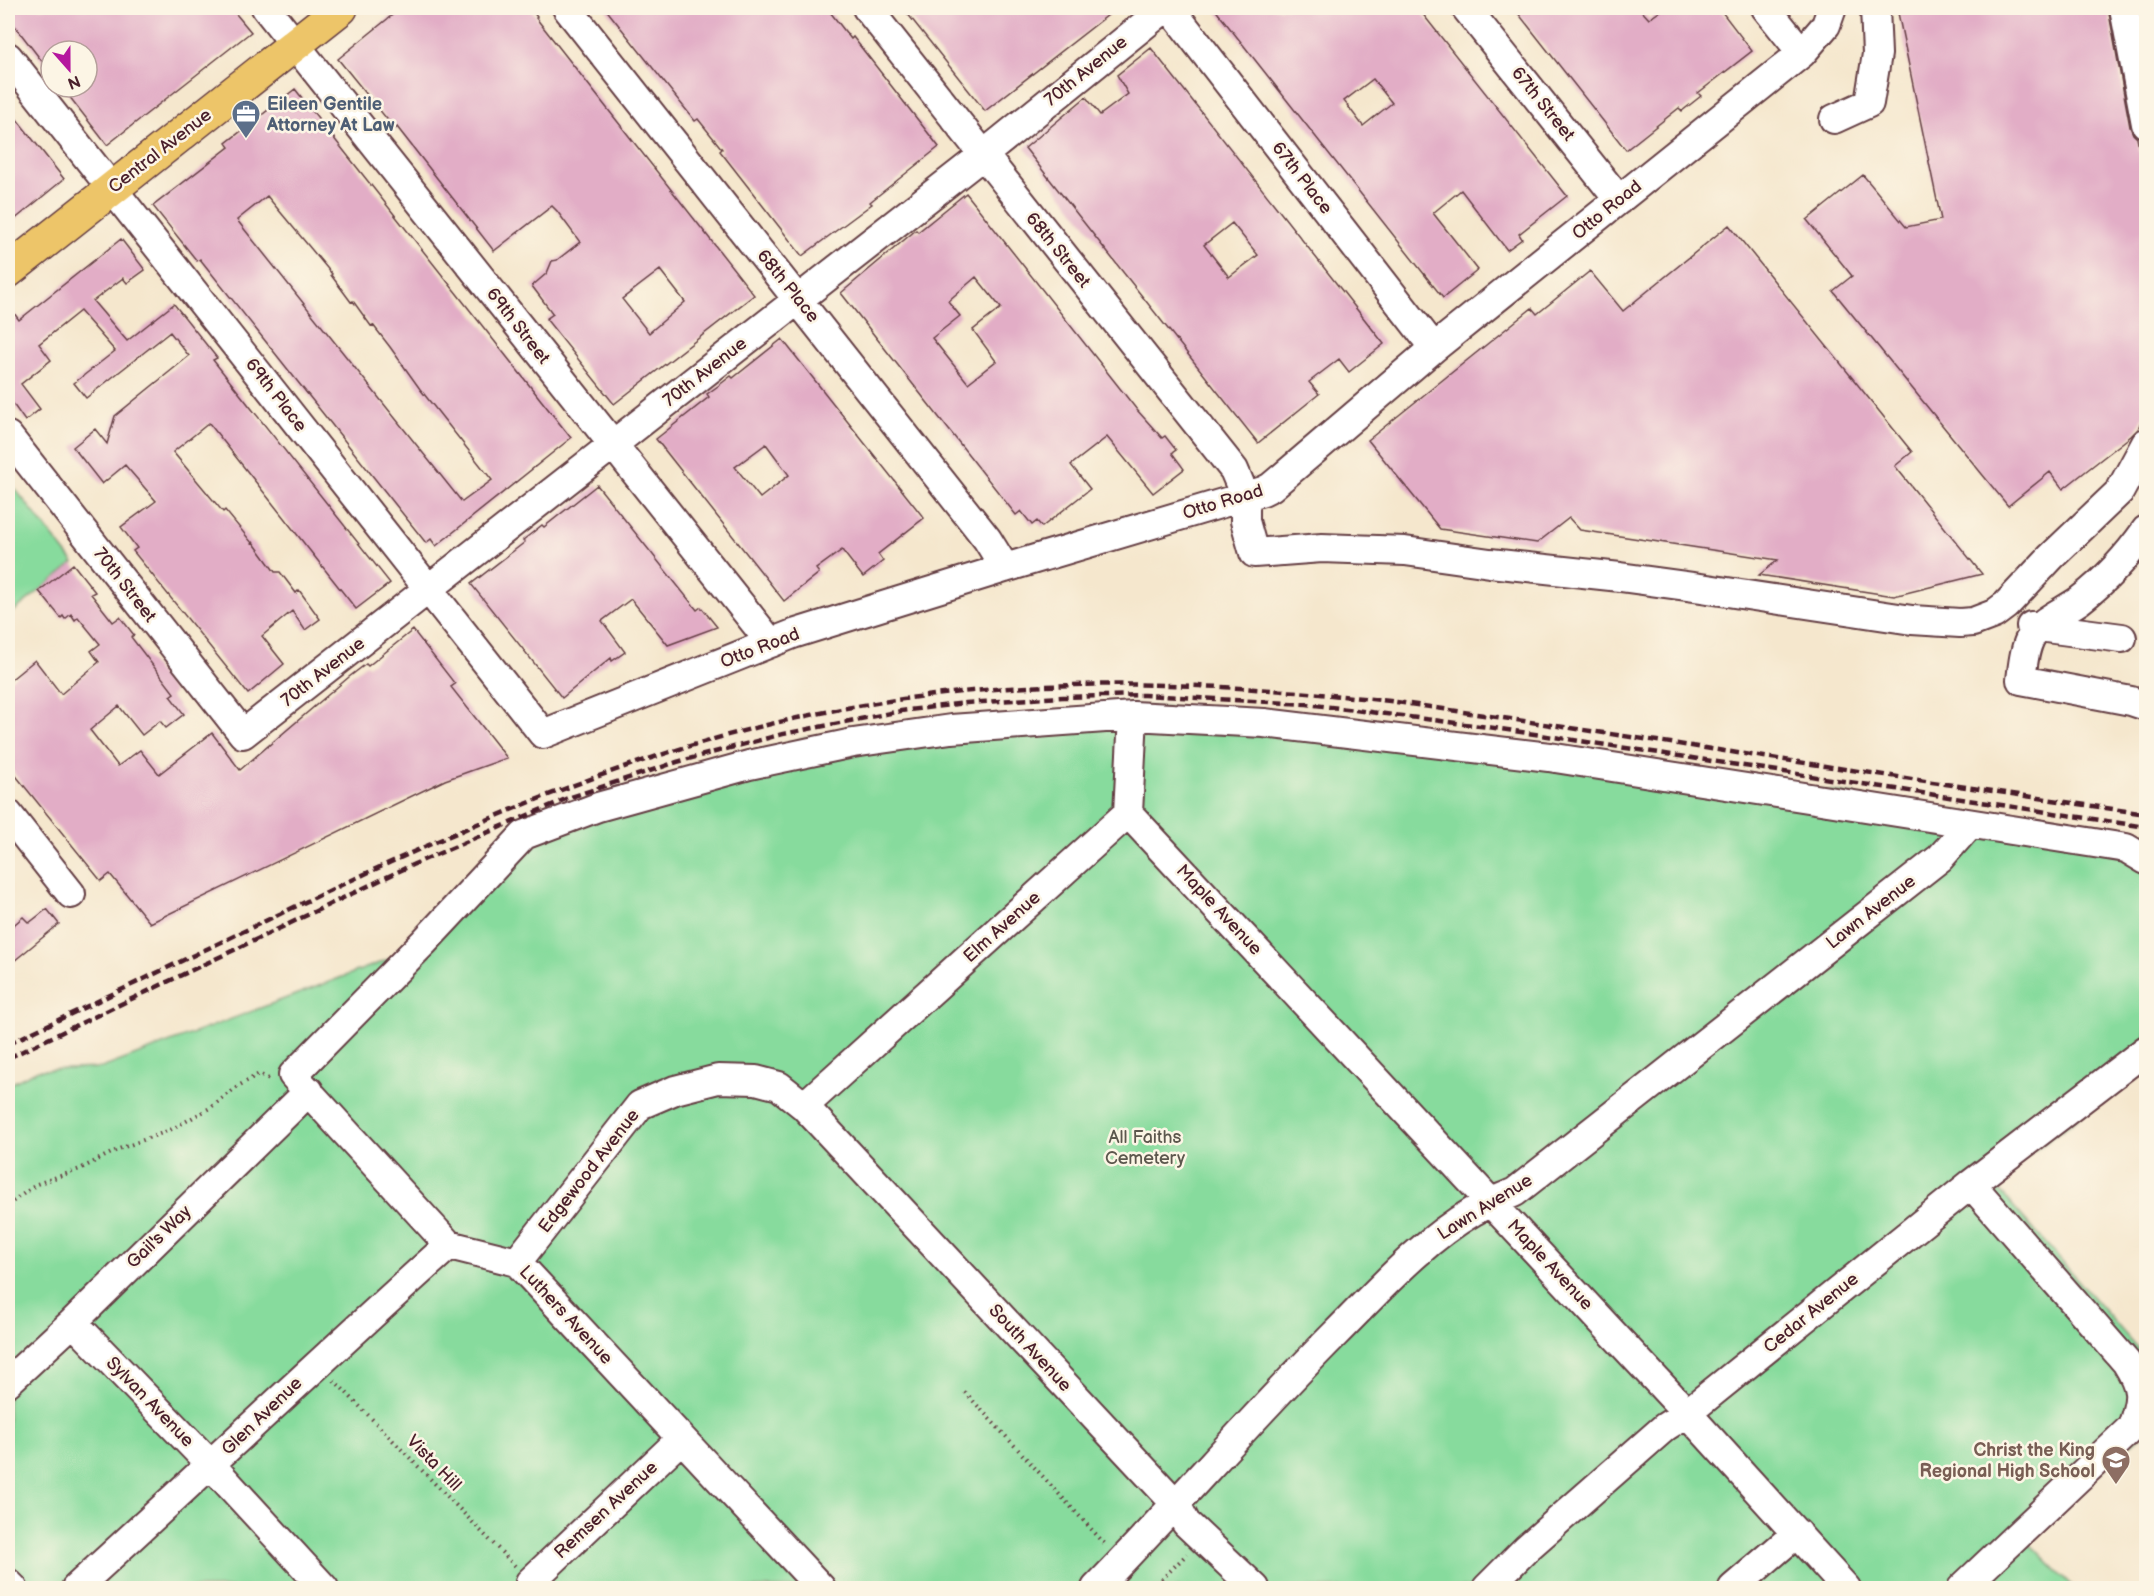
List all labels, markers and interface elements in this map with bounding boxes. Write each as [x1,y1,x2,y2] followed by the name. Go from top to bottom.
[1040,31,1132,111] street label: 70th Avenue
[39,39,99,99] north arrow
[1507,63,1580,146] street label: 67th Street
[65,71,83,93] text: N
[266,94,395,136] place label: Eileen Gentile Attorney At Law
[230,98,262,140] office icon: Eileen Gentile Attorney At Law
[104,104,216,198] street label: Central Avenue
[1267,138,1337,219] street label: 67th Place
[1568,176,1646,244] street label: Otto Road
[1021,208,1095,292] street label: 68th Street
[752,245,824,327] street label: 68th Place
[482,284,555,369] street label: 69th Street
[659,333,751,411] street label: 70th Avenue
[241,354,311,436] street label: 69th Place
[1180,480,1266,524] street label: Otto Road
[89,544,161,627] street label: 70th Street
[718,623,802,673] street label: Otto Road
[277,633,369,711] street label: 70th Avenue
[1172,860,1266,960] street label: Maple Avenue
[1822,870,1920,953] street label: Lawn Avenue
[959,887,1045,967] street label: Elm Avenue
[534,1105,644,1237] street label: Edgewood Avenue
[1105,1127,1186,1169] park label: All Faiths Cemetery
[1434,1169,1536,1244] street label: Lawn Avenue
[122,1201,196,1273] street label: Gail's Way
[1503,1215,1597,1315] street label: Maple Avenue
[515,1261,617,1369] street label: Luthers Avenue
[1759,1268,1863,1358] street label: Cedar Avenue
[984,1300,1076,1396] street label: South Avenue
[102,1353,198,1452] street label: Sylvan Avenue
[217,1372,307,1459] street label: Glen Avenue
[402,1431,466,1495] street label: Vista Hill
[1919,1440,2095,1482] place label: Christ the King Regional High School
[2100,1444,2132,1486] school or university icon: Christ the King Regional High School
[550,1457,662,1563] street label: Remsen Avenue

